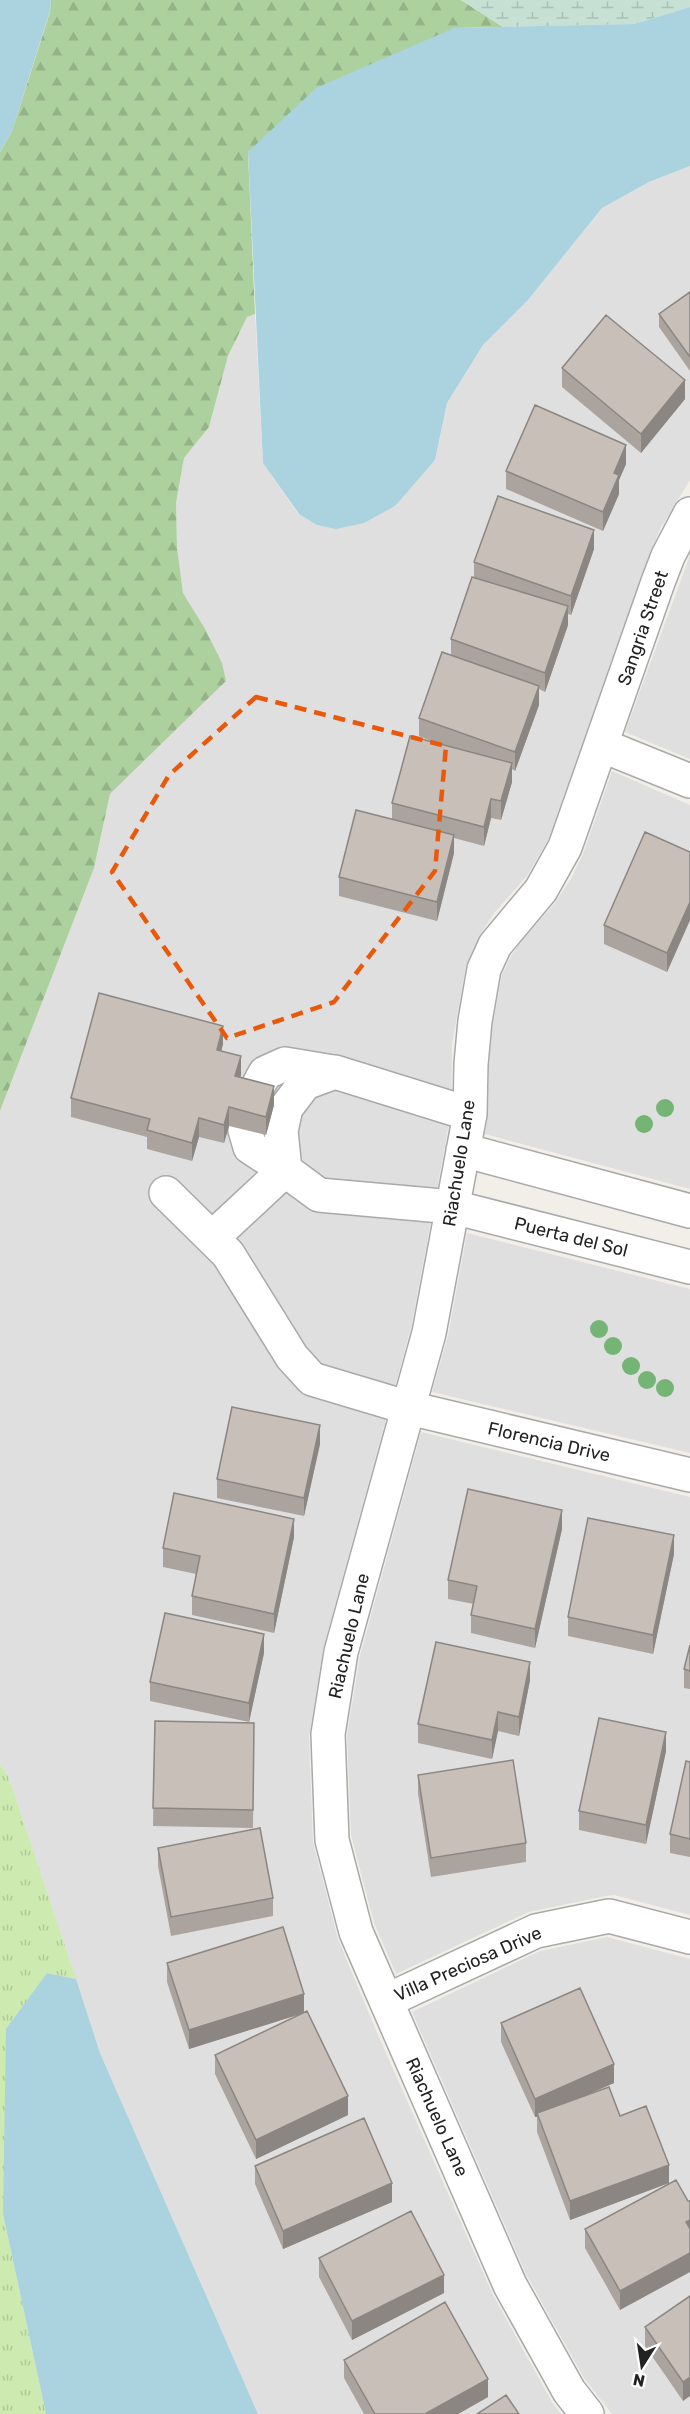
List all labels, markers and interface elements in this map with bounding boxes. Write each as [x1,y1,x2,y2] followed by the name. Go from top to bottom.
[613,568,673,688] street label: Sangria Street
[438,1098,480,1228] street label: Riachuelo Lane
[512,1212,630,1262] street label: Puerta del Sol
[486,1417,612,1467] street label: Florencia Drive
[324,1571,374,1701] street label: Riachuelo Lane
[391,1922,545,2006] street label: Villa Preciosa Drive
[401,2054,473,2180] street label: Riachuelo Lane
[612,2336,672,2396] north arrow
[631,2370,647,2391] text: N

